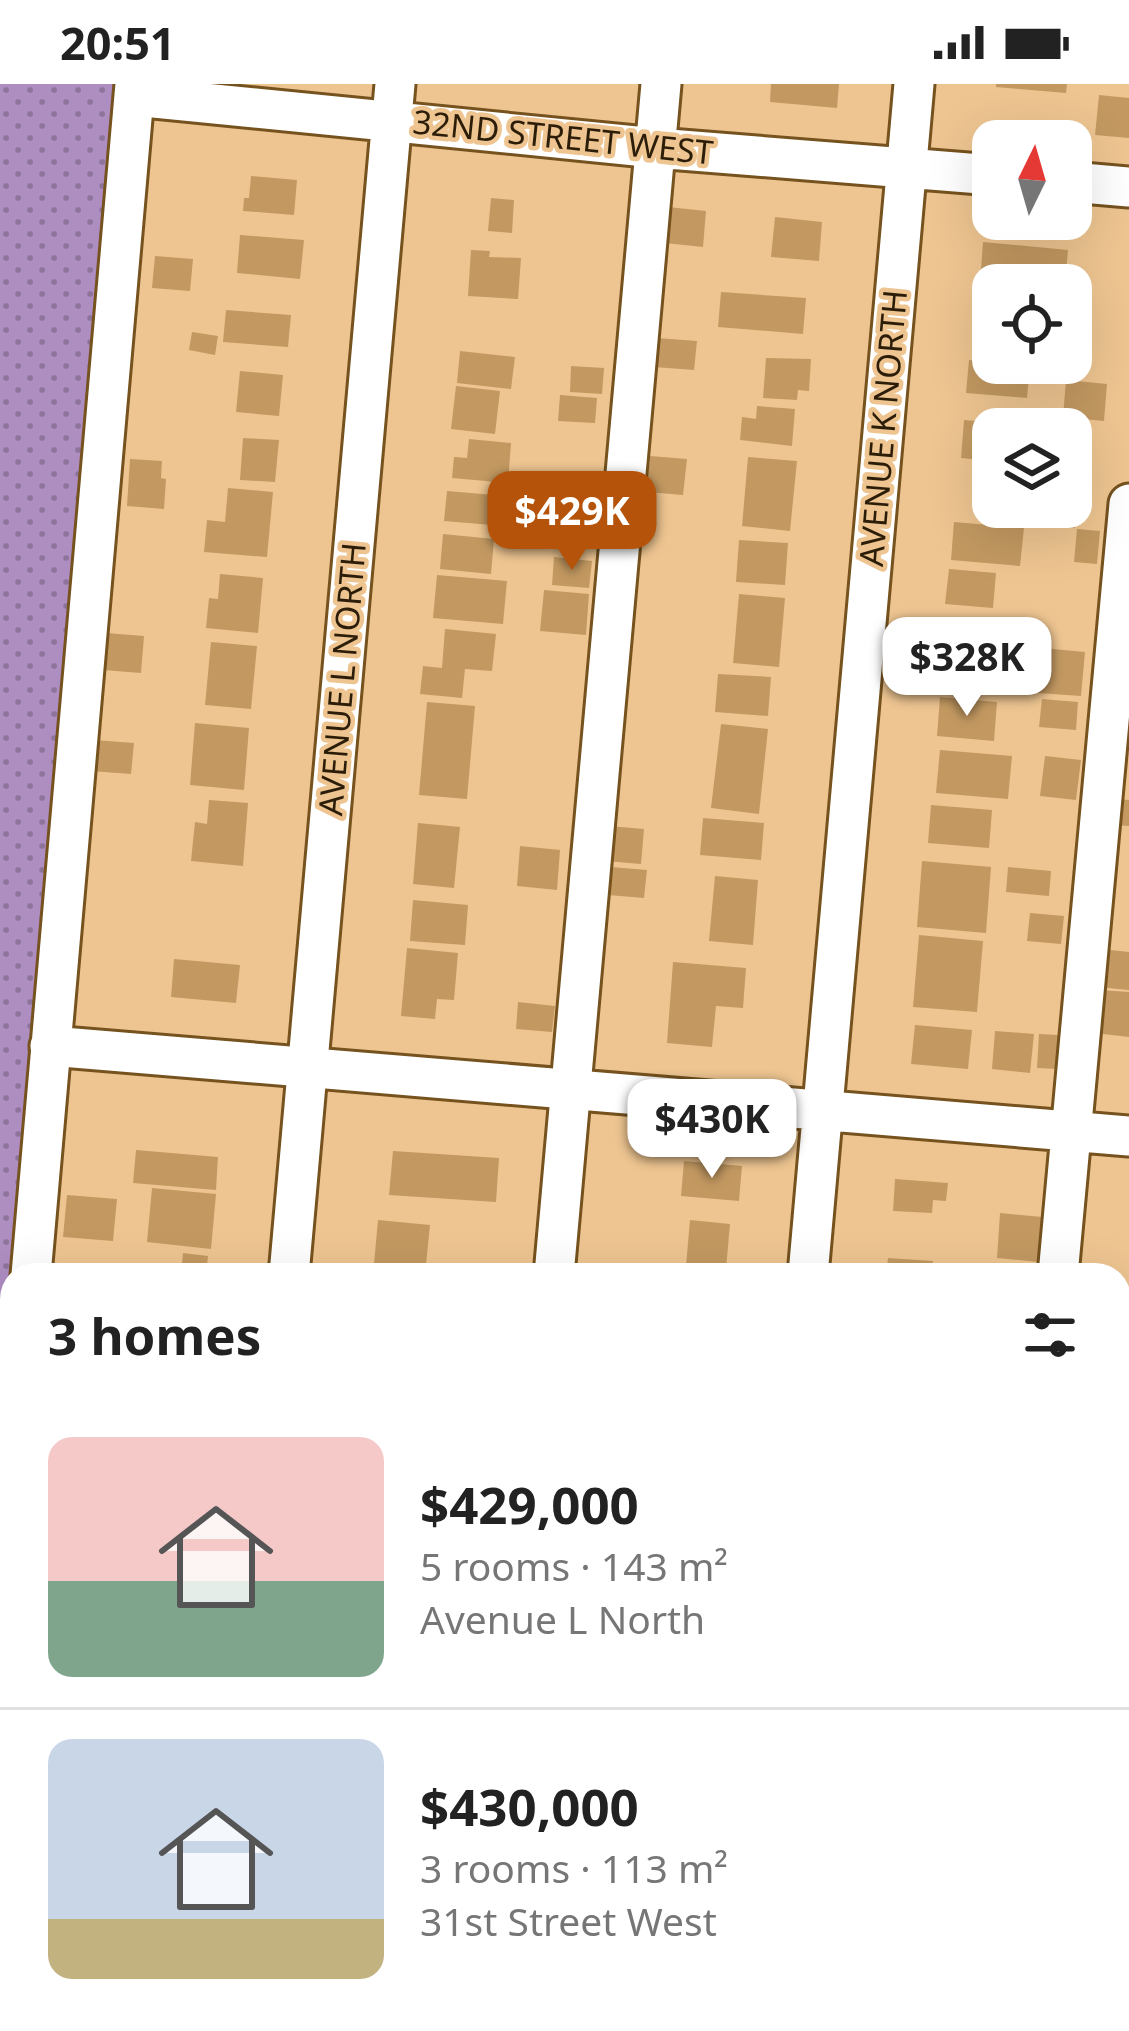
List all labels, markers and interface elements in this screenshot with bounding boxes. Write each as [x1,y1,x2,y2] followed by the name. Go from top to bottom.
[60,12,176,73] text: 20:51
[411,98,715,175] street label: 32ND STREET WEST
[972,120,1092,240] north arrow
[972,120,1092,528] map controls
[972,264,1092,384] button: locate
[848,288,917,568] street label: AVENUE K NORTH
[972,408,1092,528] button: layers
[488,471,656,573] pin: $429K
[514,483,630,536] text: $429K
[307,540,376,817] street label: AVENUE L NORTH
[883,617,1051,719] pin: $328K
[909,629,1025,682] text: $328K
[628,1079,796,1181] pin: $430K
[654,1091,770,1144] text: $430K
[48,1300,261,1370] text: 3 homes
[1017,1302,1083,1368] icon: filters
[420,1469,639,1539] text: $429,000
[144,1485,288,1629] icon: home
[420,1539,728,1592] text: 5 rooms · 143 m²
[420,1592,705,1645] text: Avenue L North
[420,1771,639,1841] text: $430,000
[144,1787,288,1931] icon: home
[420,1841,728,1894] text: 3 rooms · 113 m²
[420,1894,717,1947] text: 31st Street West

